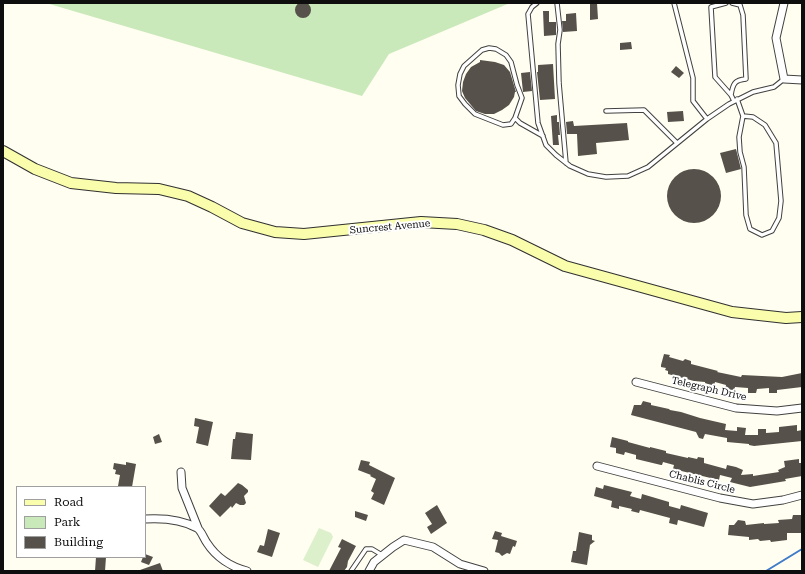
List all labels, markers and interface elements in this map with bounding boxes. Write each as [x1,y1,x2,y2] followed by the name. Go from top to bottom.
[349,217,431,237] street label: Suncrest Avenue
[670,375,748,403] street label: Telegraph Drive
[668,468,736,496] street label: Chablis Circle
[16,486,146,558] legend
[54,495,83,509] text: Road
[54,515,80,529] text: Park
[54,535,103,549] text: Building

